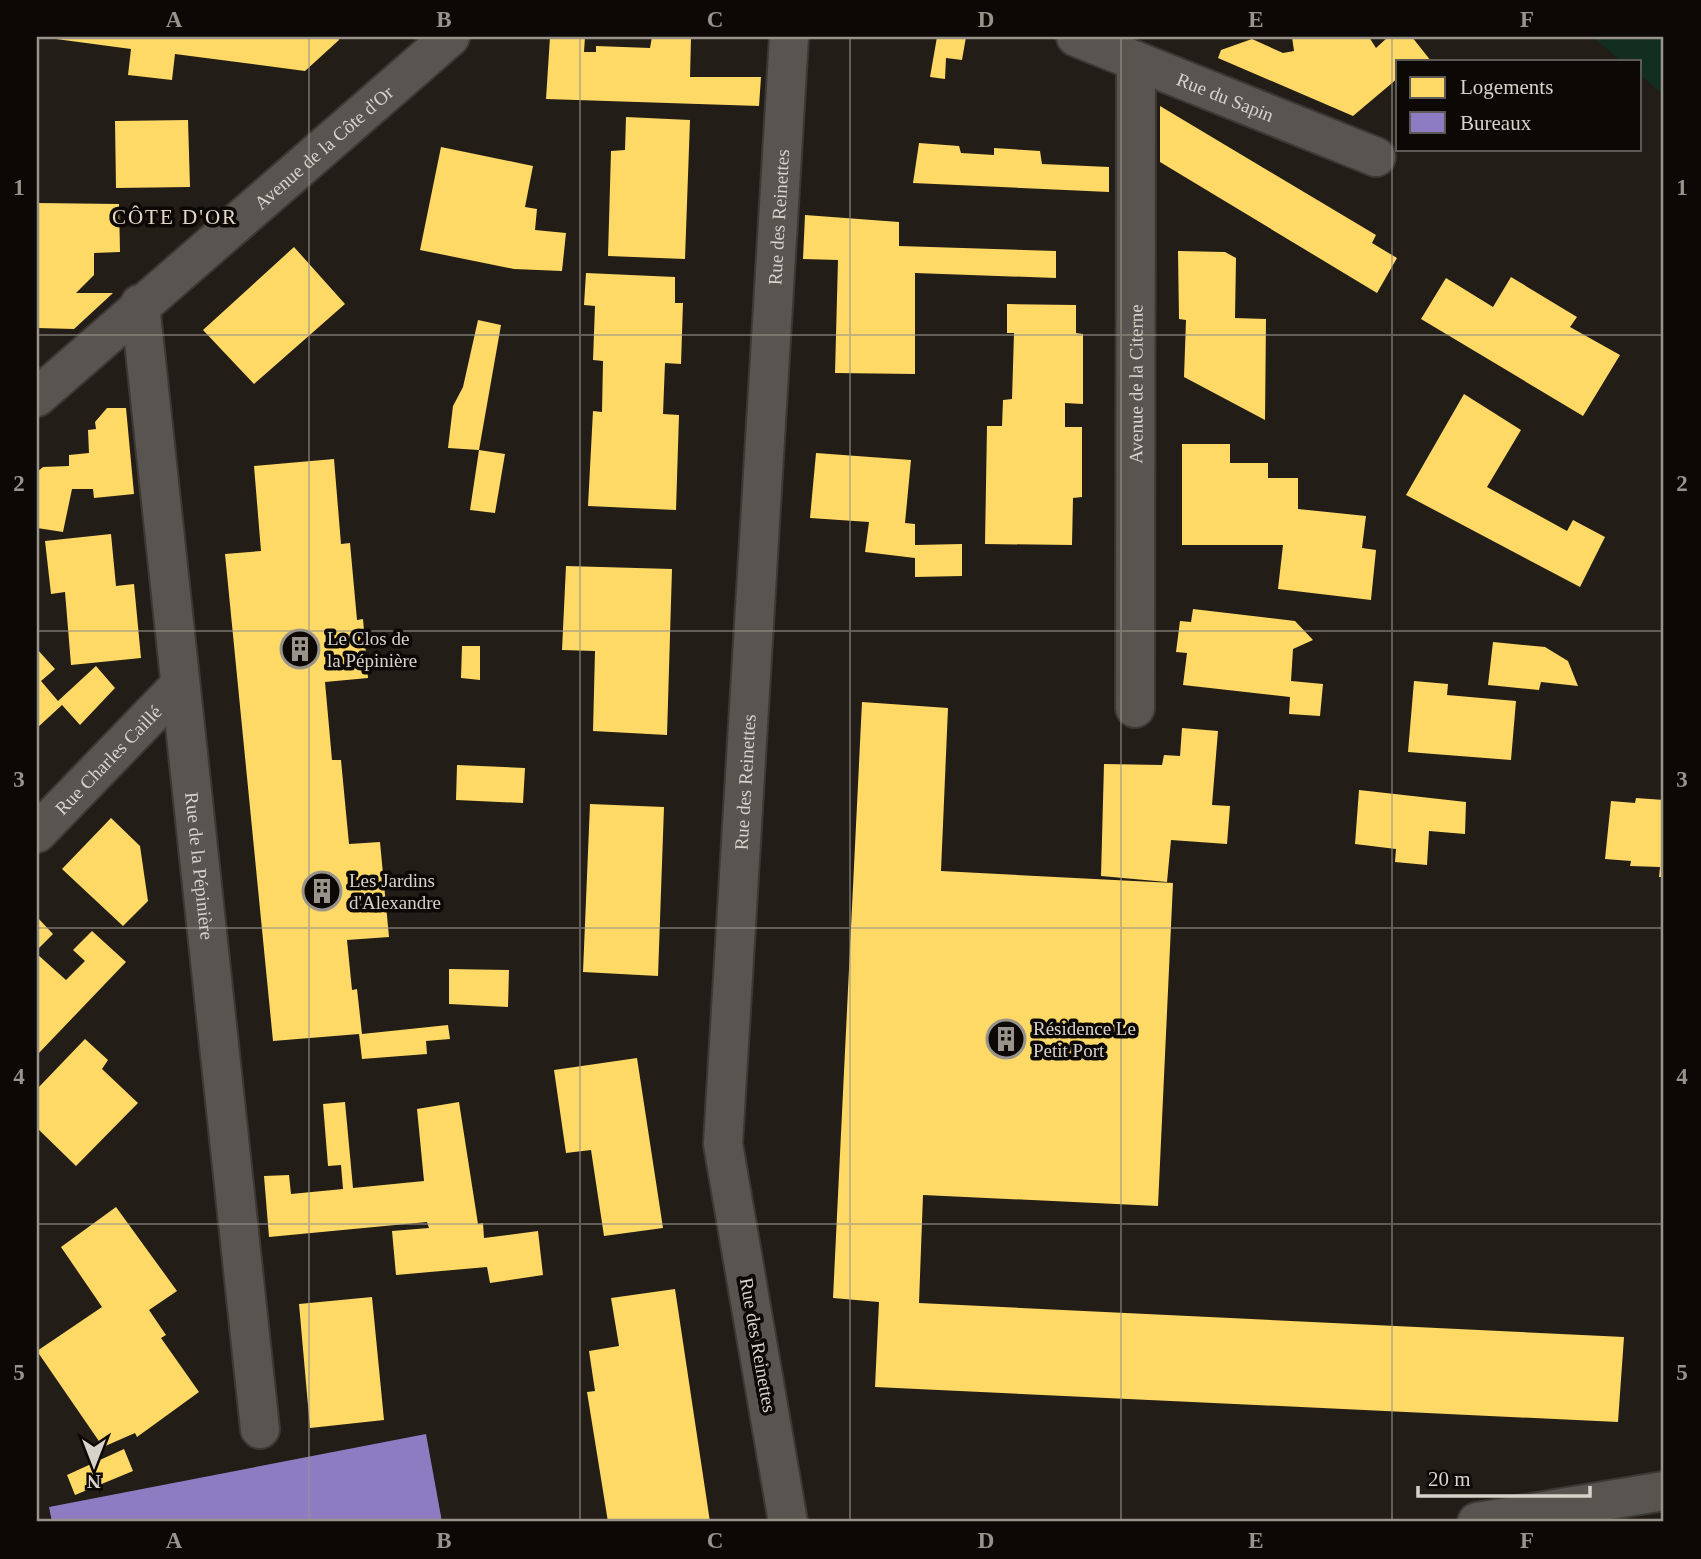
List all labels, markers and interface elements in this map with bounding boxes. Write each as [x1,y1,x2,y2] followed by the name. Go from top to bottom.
[166,7,183,32] text: A
[436,7,452,32] text: B
[707,7,723,32] text: C
[978,7,994,32] text: D
[1248,7,1264,32] text: E
[1520,7,1534,32] text: F
[1396,60,1642,150] legend
[1174,68,1277,126] street label: Rue du Sapin
[1460,75,1553,99] text: Logements
[250,81,398,213] street label: Avenue de la Côte d'Or
[1460,111,1532,135] text: Bureaux
[764,149,793,286] street label: Rue des Reinettes
[13,175,25,200] text: 1
[1676,175,1688,200] text: 1
[112,205,238,229] district label: CÔTE D'OR
[1125,304,1146,464] street label: Avenue de la Citerne
[13,471,25,496] text: 2
[1676,471,1688,496] text: 2
[279,628,321,670] building icon: Le Clos de la Pépinière
[327,628,417,671] place label: Le Clos de la Pépinière
[50,701,165,819] street label: Rue Charles Caillé
[730,714,759,851] street label: Rue des Reinettes
[13,767,25,792] text: 3
[1676,767,1688,792] text: 3
[182,791,218,941] street label: Rue de la Pépinière
[301,870,343,912] building icon: Les Jardins d'Alexandre
[349,870,441,913] place label: Les Jardins d'Alexandre
[985,1018,1027,1060] building icon: Résidence Le Petit Port
[1033,1018,1136,1061] place label: Résidence Le Petit Port
[13,1064,25,1089] text: 4
[1676,1064,1688,1089] text: 4
[736,1276,780,1414] street label: Rue des Reinettes
[13,1360,25,1385] text: 5
[1676,1360,1688,1385] text: 5
[60,1430,130,1500] north arrow
[1418,1454,1589,1498] scale bar
[1428,1467,1471,1491] text: 20 m
[87,1471,101,1492] text: N
[166,1528,183,1553] text: A
[436,1528,452,1553] text: B
[707,1528,723,1553] text: C
[978,1528,994,1553] text: D
[1248,1528,1264,1553] text: E
[1520,1528,1534,1553] text: F

